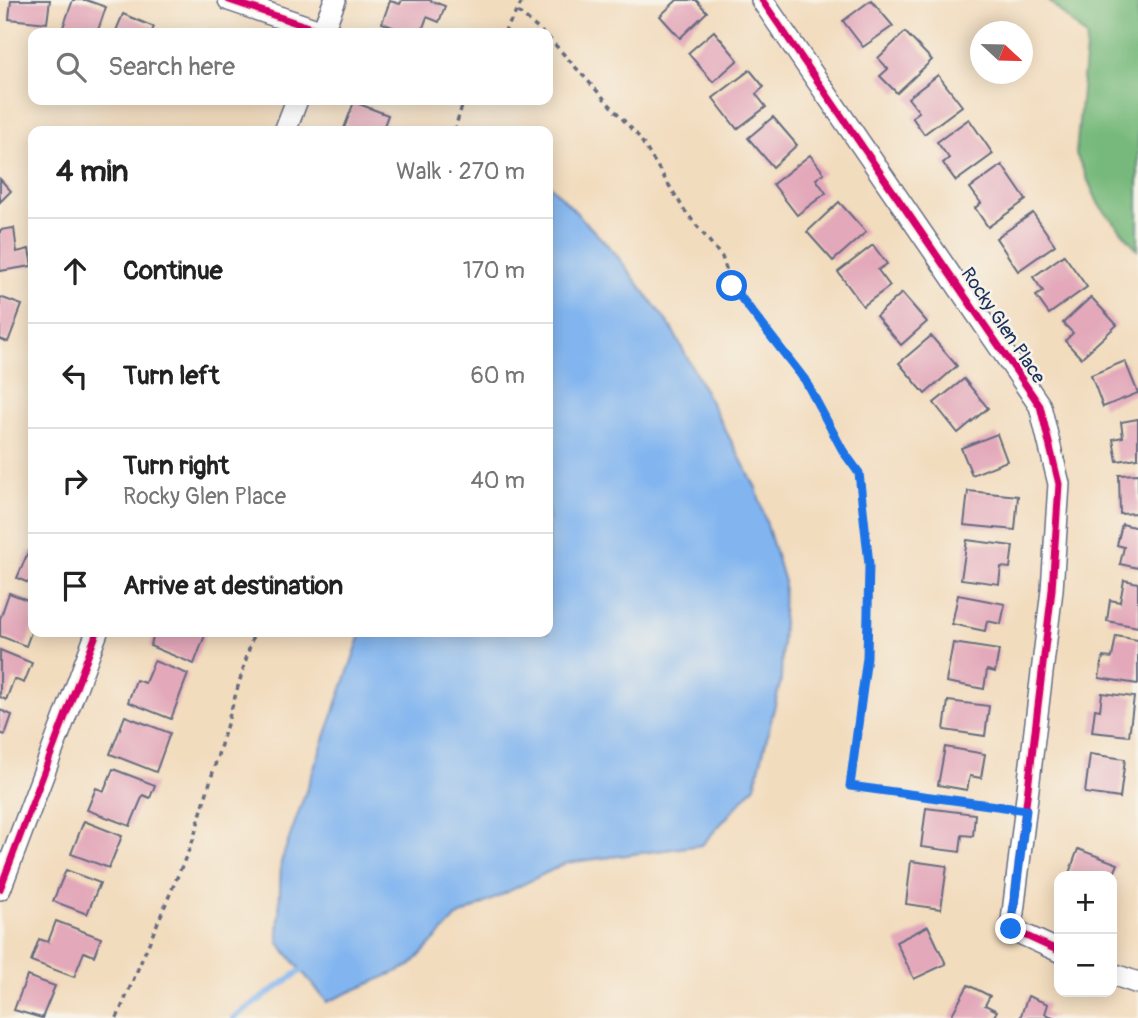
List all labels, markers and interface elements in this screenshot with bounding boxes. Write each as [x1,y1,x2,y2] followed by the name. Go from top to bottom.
[970,21,1033,84] north arrow
[28,28,553,105] search box
[52,48,90,86] icon: search
[108,51,235,83] text: Search here
[56,153,129,190] text: 4 min
[396,157,525,186] text: Walk · 270 m
[56,252,94,290] icon: ahead
[123,255,223,287] text: Continue
[463,256,525,285] text: 170 m
[956,263,1051,389] street label: Rocky Glen Place
[716,270,747,301] route start
[56,357,94,395] icon: left
[123,360,219,392] text: Turn left
[470,361,525,390] text: 60 m
[123,450,229,482] text: Turn right
[56,462,94,500] icon: right
[471,466,525,495] text: 40 m
[123,482,286,511] text: Rocky Glen Place
[56,567,94,605] icon: arrive
[123,570,343,602] text: Arrive at destination
[1054,871,1117,997] map controls
[1054,871,1117,934] button: +
[995,913,1026,944] route end
[1054,934,1117,997] button: −

